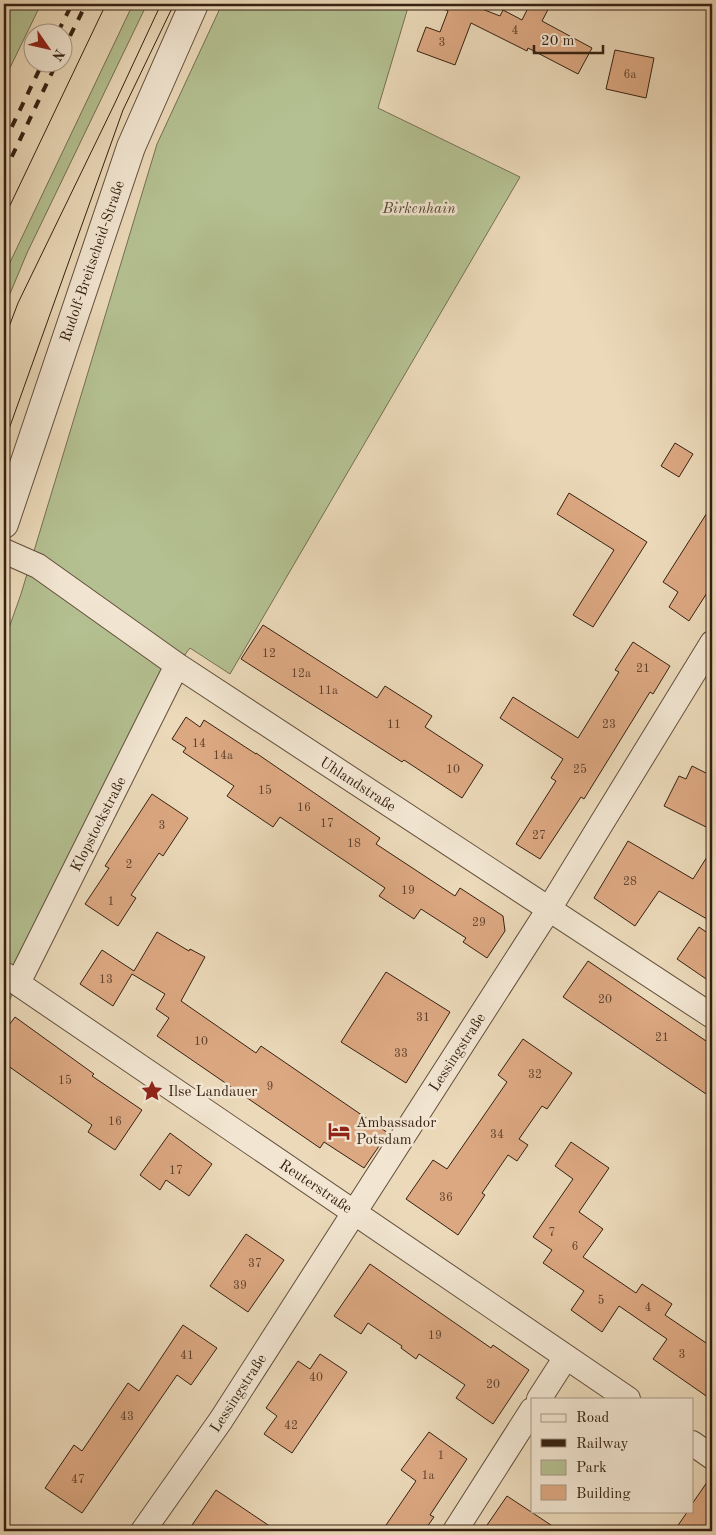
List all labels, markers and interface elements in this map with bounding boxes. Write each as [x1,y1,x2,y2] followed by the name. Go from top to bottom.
[22,22,72,72] north arrow
[534,22,602,54] scale bar
[512,25,519,37] house number: 4
[541,34,575,49] text: 20 m
[439,37,445,49] house number: 3
[49,46,67,63] text: N
[624,69,637,81] house number: 6a
[59,179,128,344] street label: Rudolf-Breitscheid-Straße
[381,202,456,217] park label: Birkenhain
[262,648,276,660] house number: 12
[636,663,650,675] house number: 21
[291,668,311,680] house number: 12a
[318,685,338,697] house number: 11a
[387,719,401,731] house number: 11
[602,719,616,731] house number: 23
[192,738,206,750] house number: 14
[213,750,233,762] house number: 14a
[316,755,398,815] street label: Uhlandstraße
[573,763,587,776] house number: 25
[446,764,460,776] house number: 10
[69,775,130,875] street label: Klopstockstraße
[258,784,272,797] house number: 15
[297,802,311,814] house number: 16
[320,818,334,830] house number: 17
[159,820,165,832] house number: 3
[532,830,546,842] house number: 27
[347,838,361,850] house number: 18
[126,859,132,871] house number: 2
[623,876,637,888] house number: 28
[401,885,415,897] house number: 19
[108,896,114,908] house number: 1
[472,917,486,929] house number: 29
[99,974,113,986] house number: 13
[598,994,612,1006] house number: 20
[427,1011,489,1095] street label: Lessingstraße
[416,1012,430,1024] house number: 31
[655,1032,669,1044] house number: 21
[194,1036,208,1048] house number: 10
[394,1048,408,1060] house number: 33
[528,1069,542,1081] house number: 32
[58,1074,72,1087] house number: 15
[139,1078,165,1104] place icon: Ilse Landauer
[267,1081,273,1093] house number: 9
[168,1085,257,1100] place label: Ilse Landauer
[108,1116,122,1128] house number: 16
[356,1116,436,1148] place label: Ambassador Potsdam
[326,1118,352,1144] hotel icon: Ambassador Potsdam
[490,1129,504,1141] house number: 34
[276,1158,354,1217] street label: Reuterstraße
[169,1165,183,1177] house number: 17
[439,1192,453,1204] house number: 36
[549,1227,555,1239] house number: 7
[572,1241,579,1253] house number: 6
[248,1258,262,1270] house number: 37
[233,1280,247,1292] house number: 39
[598,1294,605,1307] house number: 5
[645,1302,652,1314] house number: 4
[428,1330,442,1342] house number: 19
[679,1349,685,1361] house number: 3
[180,1350,194,1362] house number: 41
[208,1352,270,1436] street label: Lessingstraße
[309,1372,323,1384] house number: 40
[486,1379,500,1391] house number: 20
[531,1398,694,1512] legend
[120,1411,134,1423] house number: 43
[576,1411,610,1426] text: Road
[284,1420,298,1432] house number: 42
[576,1437,629,1452] text: Railway
[438,1450,444,1462] house number: 1
[576,1461,607,1476] text: Park
[422,1470,435,1482] house number: 1a
[71,1474,85,1486] house number: 47
[576,1487,631,1502] text: Building

